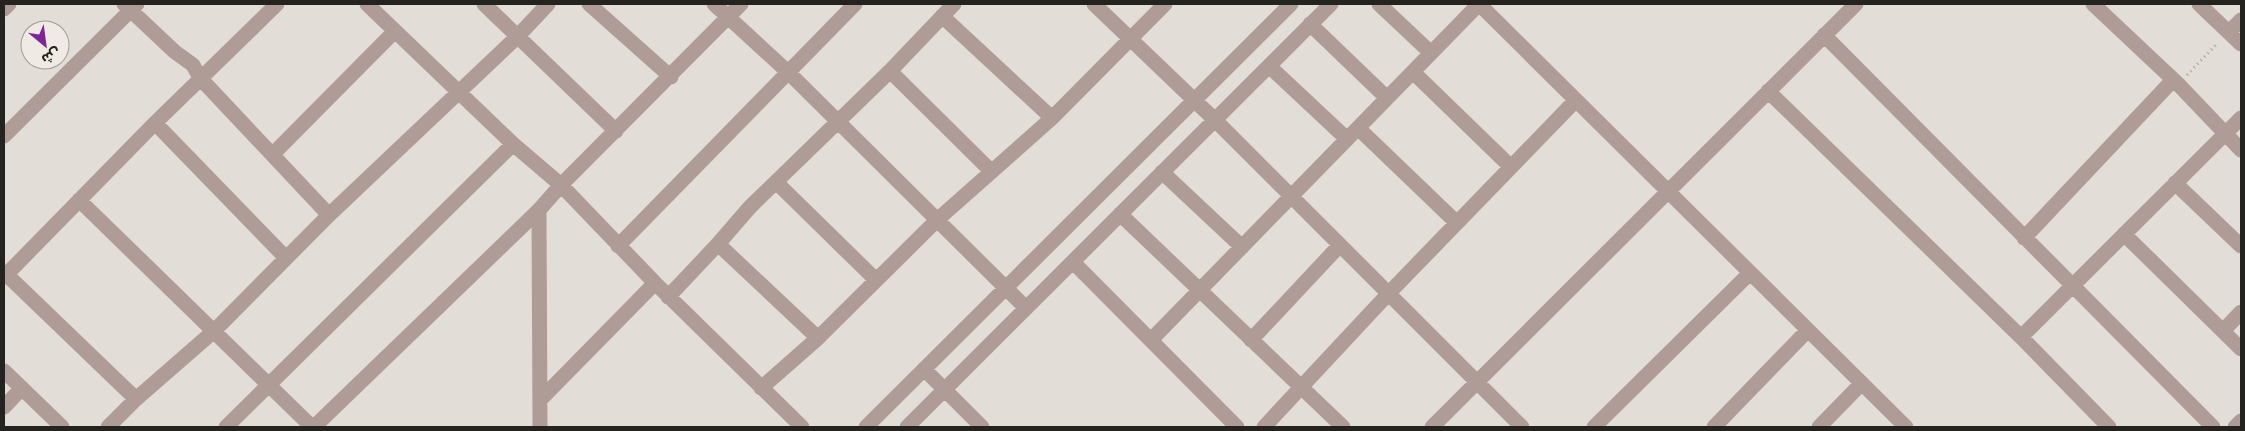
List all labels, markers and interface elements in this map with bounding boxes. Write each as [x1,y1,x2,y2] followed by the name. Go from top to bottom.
[20,20,70,70] north arrow
[39,44,65,71] text: ش

